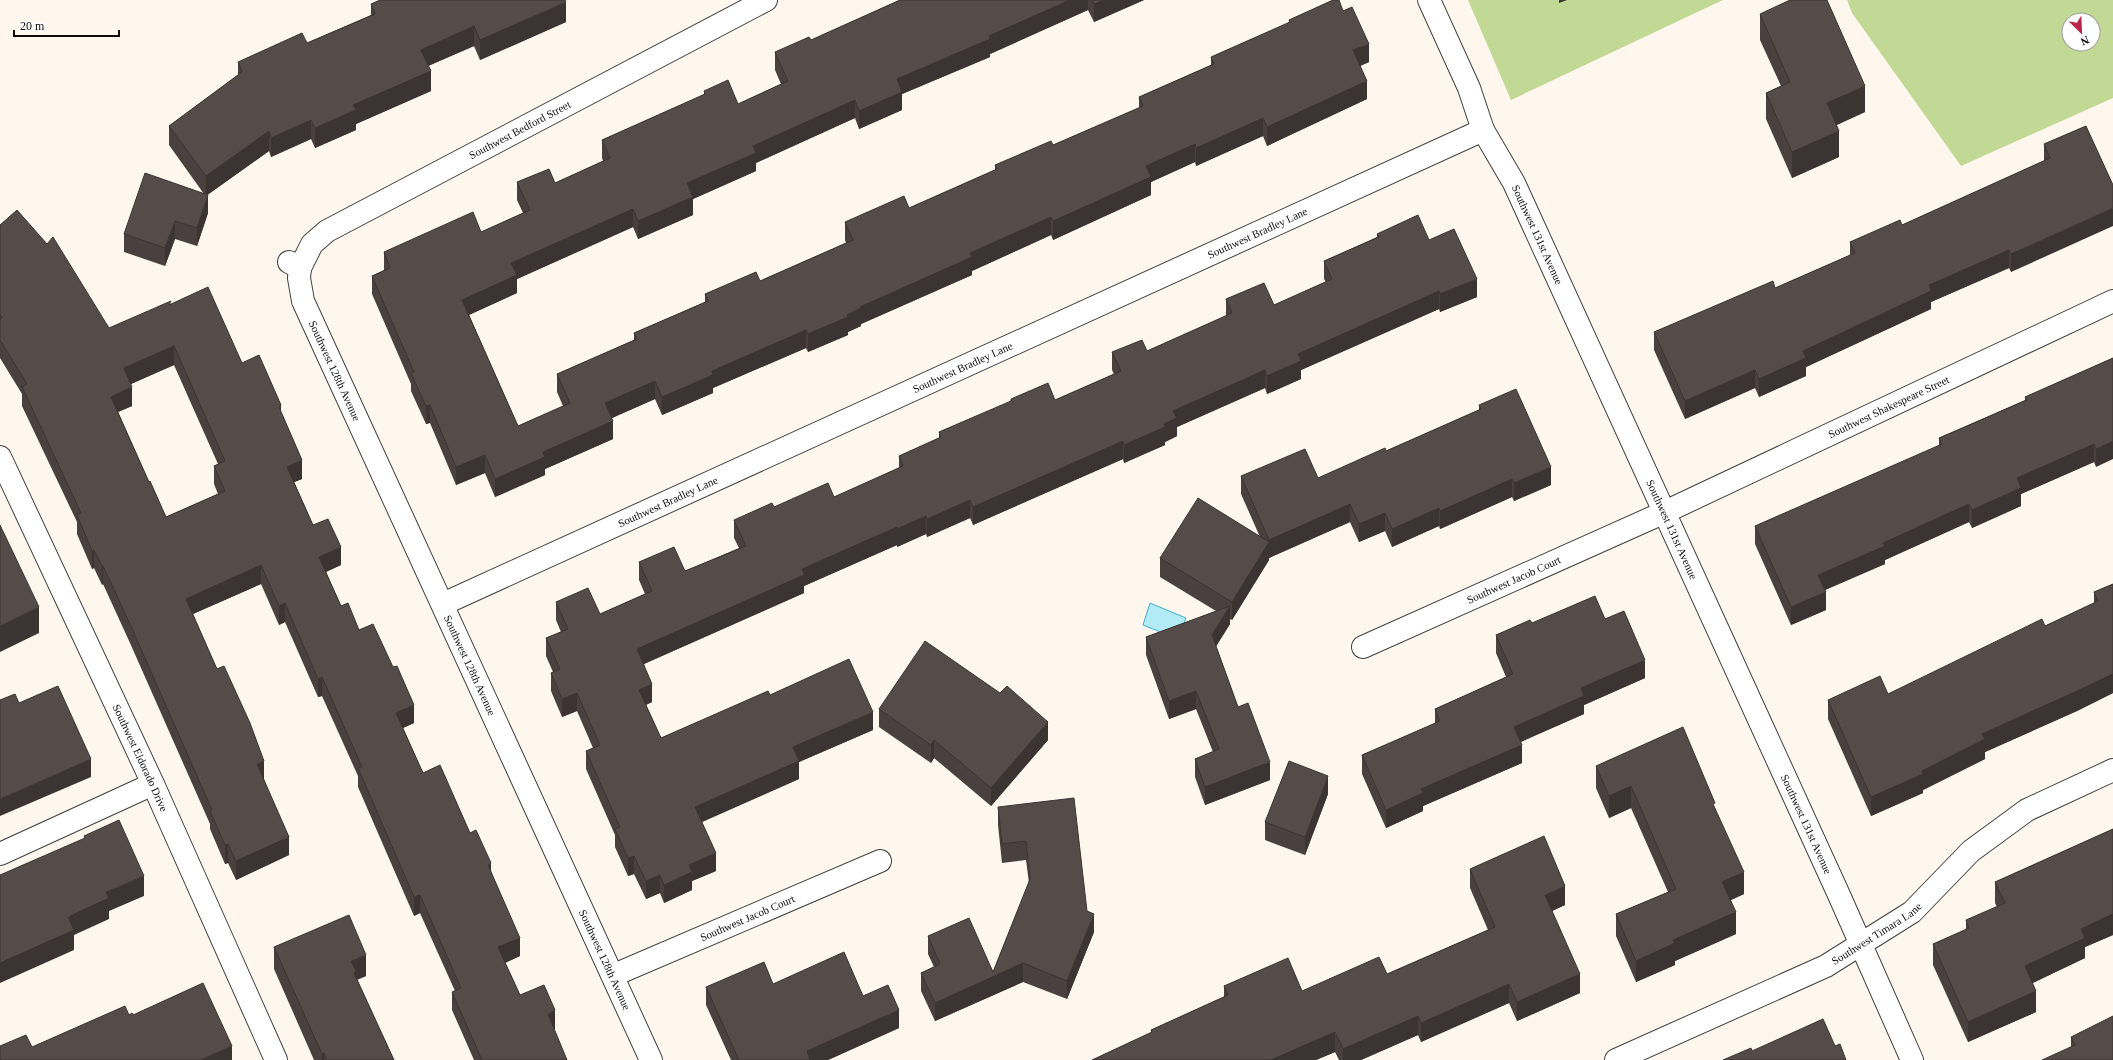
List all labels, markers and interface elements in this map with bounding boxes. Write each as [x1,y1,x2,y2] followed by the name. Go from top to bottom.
[14,12,119,38] scale bar
[2061,12,2101,52] north arrow
[20,19,45,33] text: 20 m
[2079,34,2091,48] text: N
[467,98,573,161] street label: Southwest Bedford Street
[1510,183,1565,286] street label: Southwest 131st Avenue
[1206,205,1309,261] street label: Southwest Bradley Lane
[307,318,363,423] street label: Southwest 128th Avenue
[911,339,1014,395] street label: Southwest Bradley Lane
[1826,373,1951,440] street label: Southwest Shakespeare Street
[616,474,720,529] street label: Southwest Bradley Lane
[1644,478,1700,581] street label: Southwest 131st Avenue
[1465,553,1562,606] street label: Southwest Jacob Court
[442,613,498,717] street label: Southwest 128th Avenue
[111,702,170,813] street label: Southwest Eldorado Drive
[1779,772,1835,876] street label: Southwest 131st Avenue
[698,892,796,943] street label: Southwest Jacob Court
[1829,900,1924,967] street label: Southwest Timara Lane
[577,908,633,1012] street label: Southwest 128th Avenue

